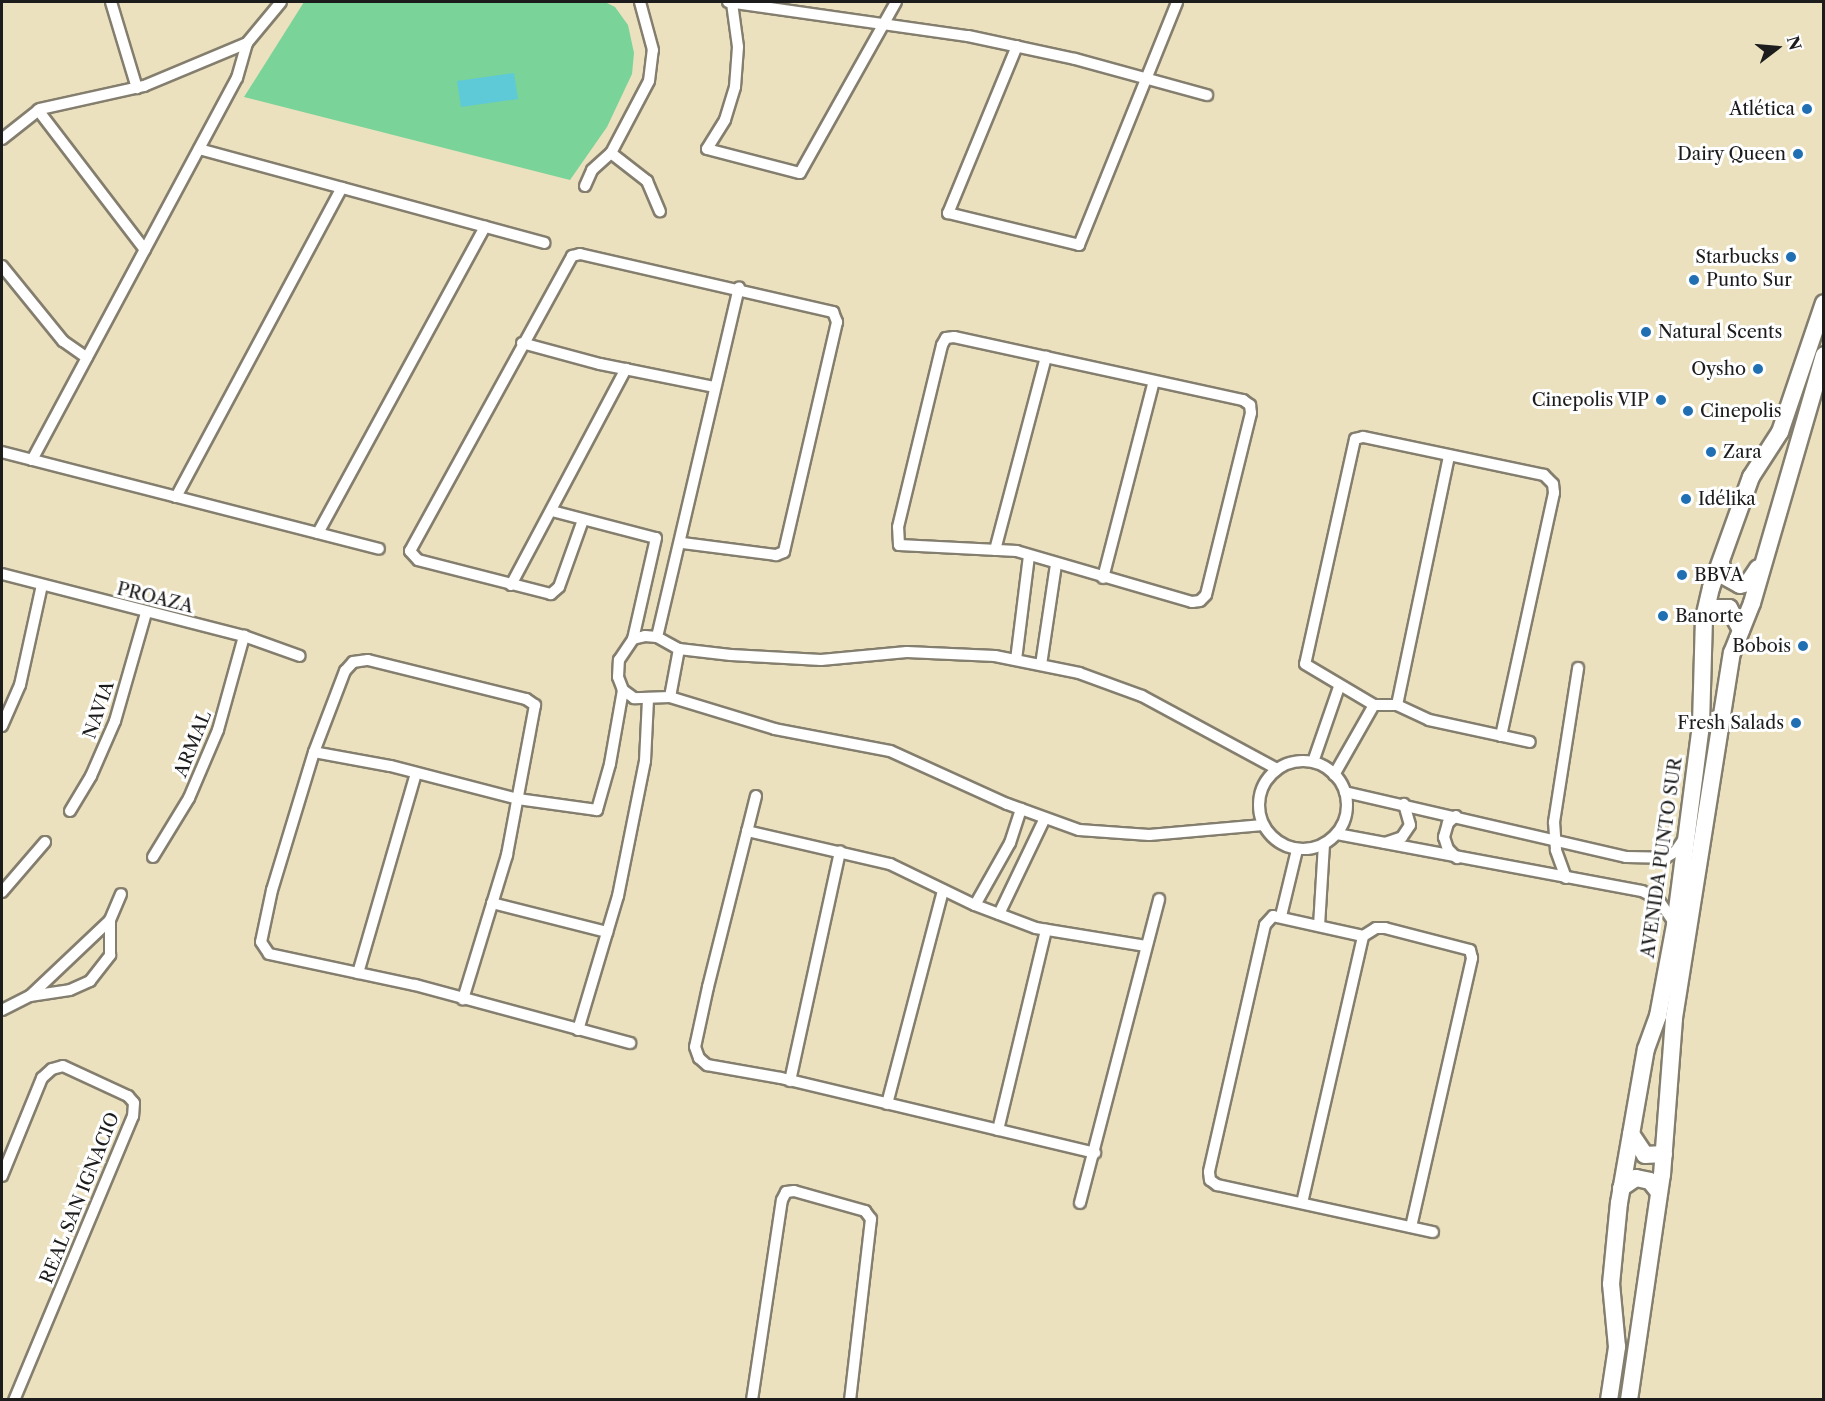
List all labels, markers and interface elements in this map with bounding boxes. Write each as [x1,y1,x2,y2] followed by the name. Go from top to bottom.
[1747,18,1807,78] north arrow
[1783,34,1806,52] text: N
[1729,98,1795,120] place label: Atlética
[1800,102,1814,116] marker: Atlética
[1677,143,1786,165] place label: Dairy Queen
[1791,147,1805,161] marker: Dairy Queen
[1695,246,1779,268] place label: Starbucks
[1784,250,1798,264] marker: Starbucks
[1706,269,1792,291] place label: Punto Sur
[1687,273,1701,287] marker: Punto Sur
[1658,321,1782,343] place label: Natural Scents
[1639,325,1653,339] marker: Natural Scents
[1691,358,1746,380] place label: Oysho
[1751,362,1765,376] marker: Oysho
[1531,389,1649,411] place label: Cinepolis VIP
[1654,393,1668,407] marker: Cinepolis VIP
[1700,400,1782,422] place label: Cinepolis
[1681,404,1695,418] marker: Cinepolis
[1723,441,1762,463] place label: Zara
[1704,445,1718,459] marker: Zara
[1698,488,1756,510] place label: Idélika
[1679,492,1693,506] marker: Idélika
[1694,564,1744,586] place label: BBVA
[1675,568,1689,582] marker: BBVA
[115,578,195,618] street label: PROAZA
[1675,605,1743,627] place label: Banorte
[1656,609,1670,623] marker: Banorte
[1732,635,1791,657] place label: Bobois
[1796,639,1810,653] marker: Bobois
[79,678,119,742] street label: NAVIA
[170,708,216,780] street label: ARMAL
[1677,712,1784,734] place label: Fresh Salads
[1789,716,1803,730] marker: Fresh Salads
[1637,756,1687,960] street label: AVENIDA PUNTO SUR
[36,1109,124,1287] street label: REAL SAN IGNACIO

